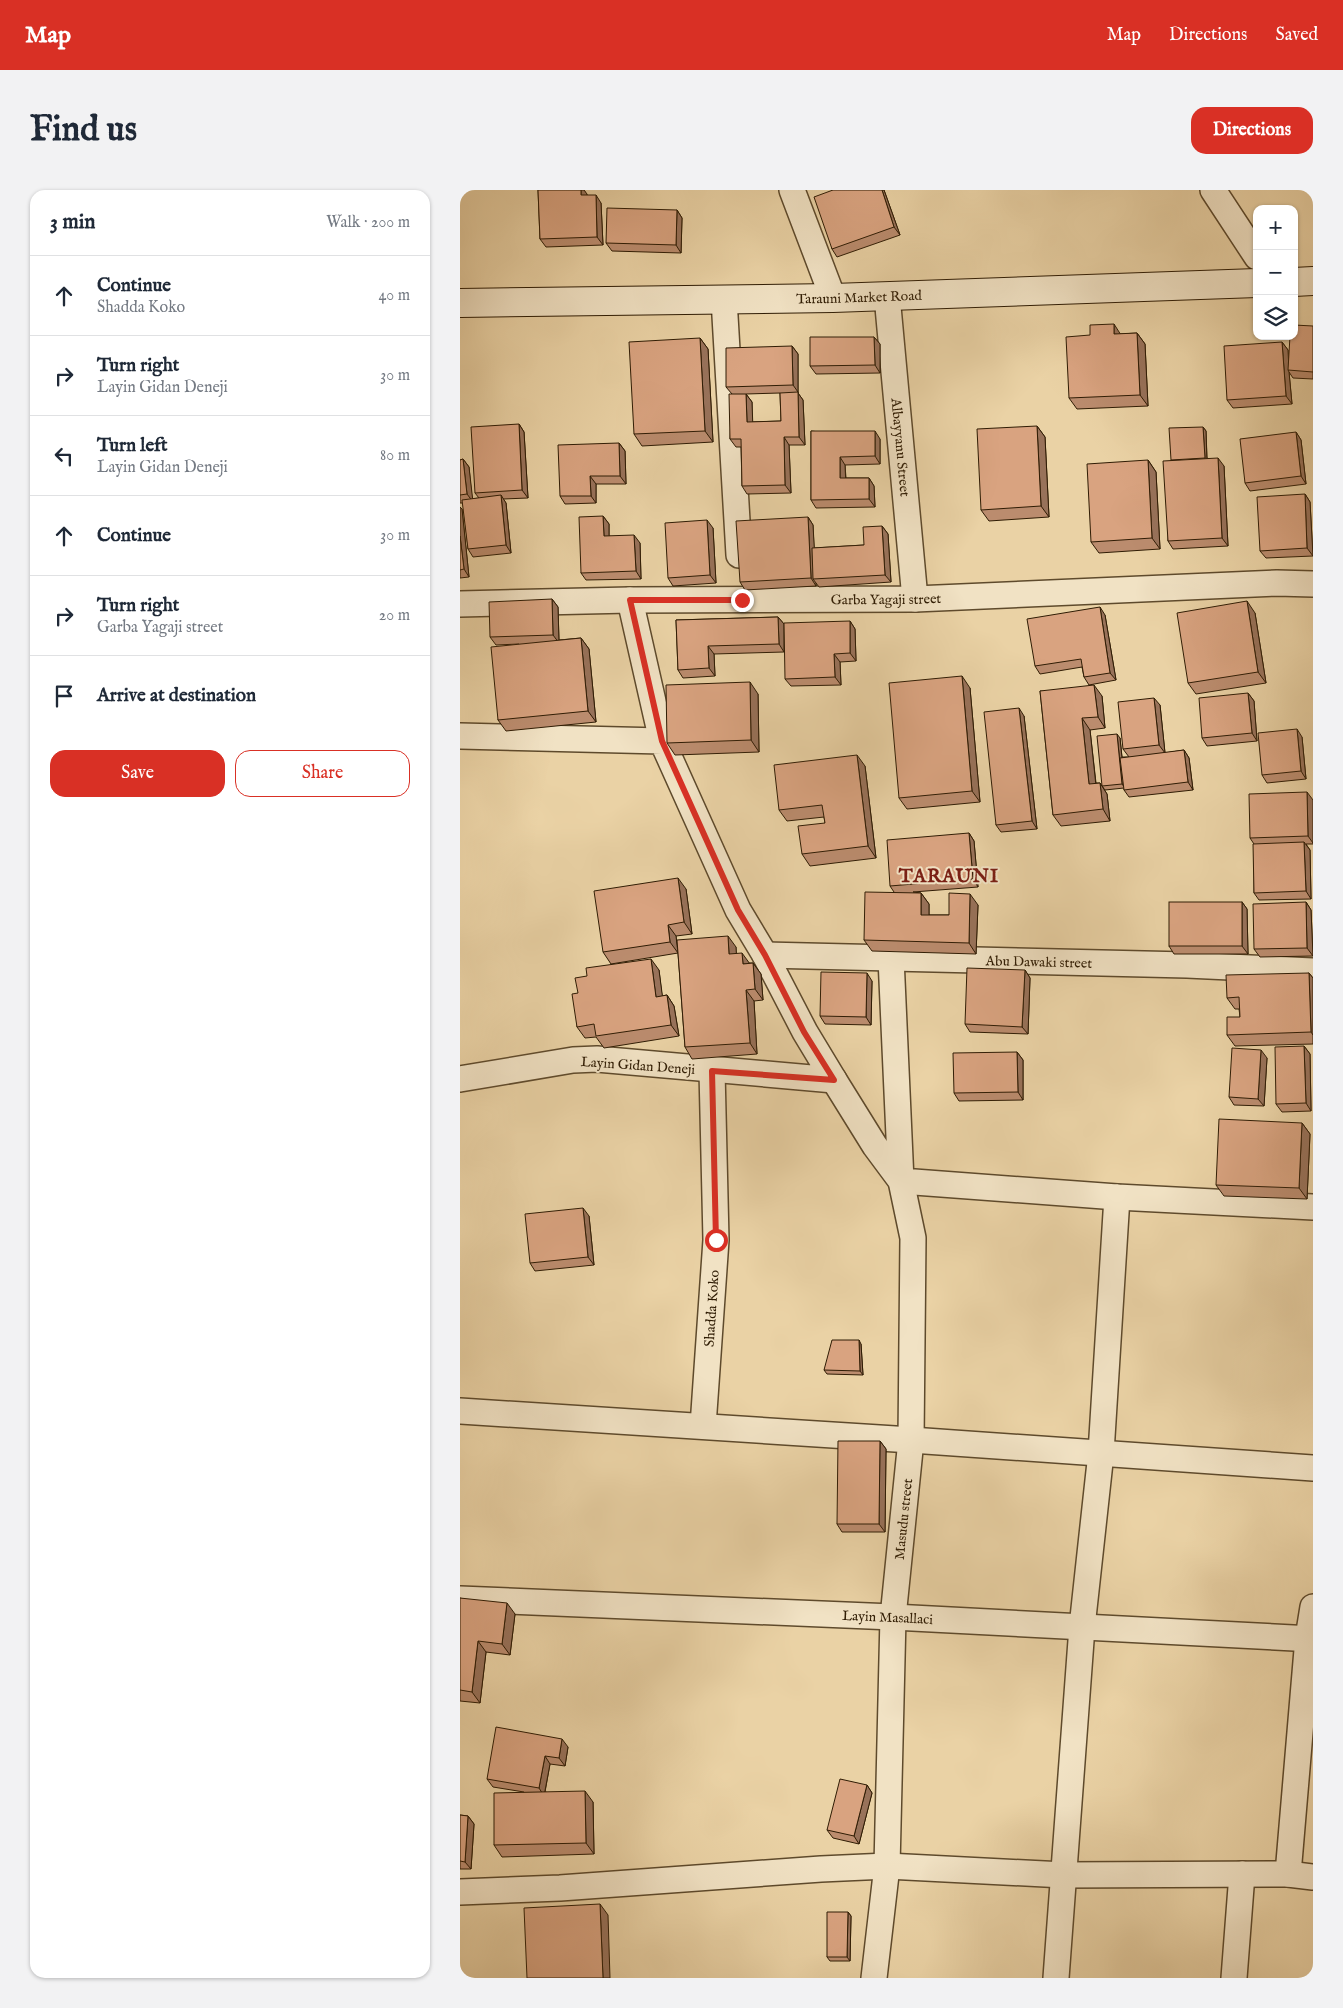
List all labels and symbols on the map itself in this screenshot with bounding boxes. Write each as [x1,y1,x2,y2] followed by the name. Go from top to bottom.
[796,287,923,308] street label: Tarauni Market Road
[886,396,914,498] street label: Albayyanu Street
[731,589,754,612] route end
[831,590,942,609] street label: Garba Yagaji street
[898,865,999,889] district label: TARAUNI
[984,952,1093,973] street label: Abu Dawaki street
[580,1053,696,1079] street label: Layin Gidan Deneji
[705,1229,728,1252] route start
[701,1269,724,1348] street label: Shadda Koko
[891,1477,917,1561] street label: Masudu street
[842,1607,934,1629] street label: Layin Masallaci

